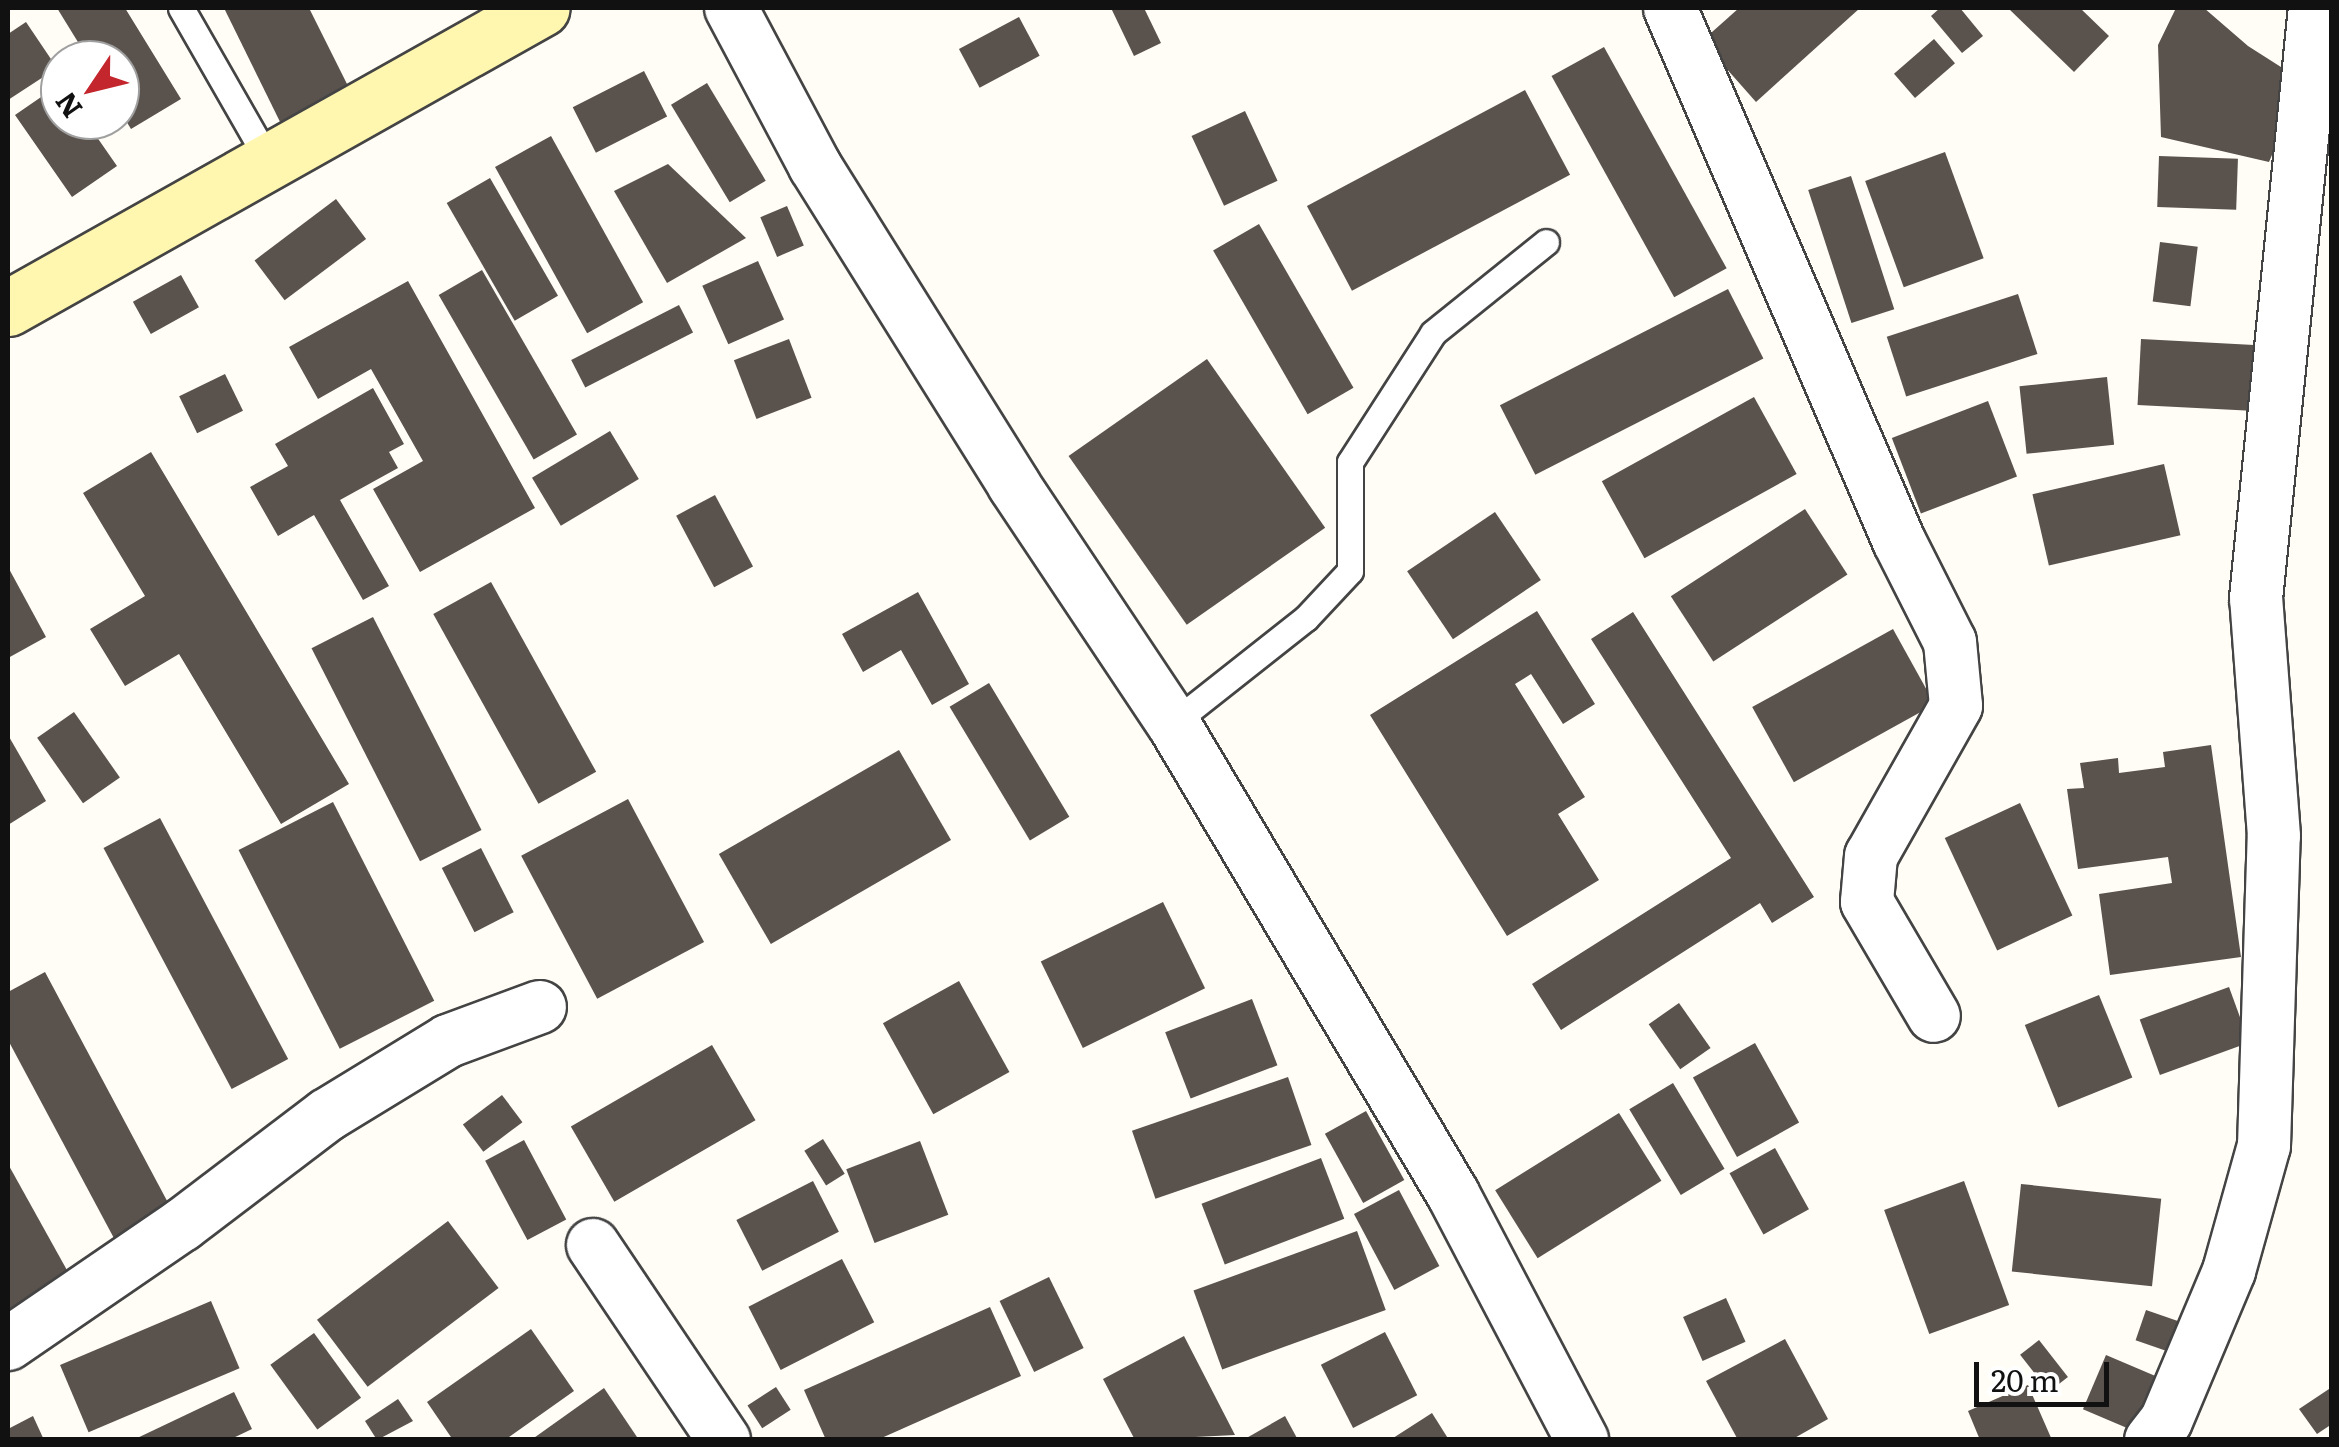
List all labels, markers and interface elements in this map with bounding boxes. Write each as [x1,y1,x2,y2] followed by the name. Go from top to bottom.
[40,40,140,140] north arrow
[43,84,91,128] text: N
[1979,1342,2114,1404] scale bar
[1991,1357,2059,1401] text: 20 m

